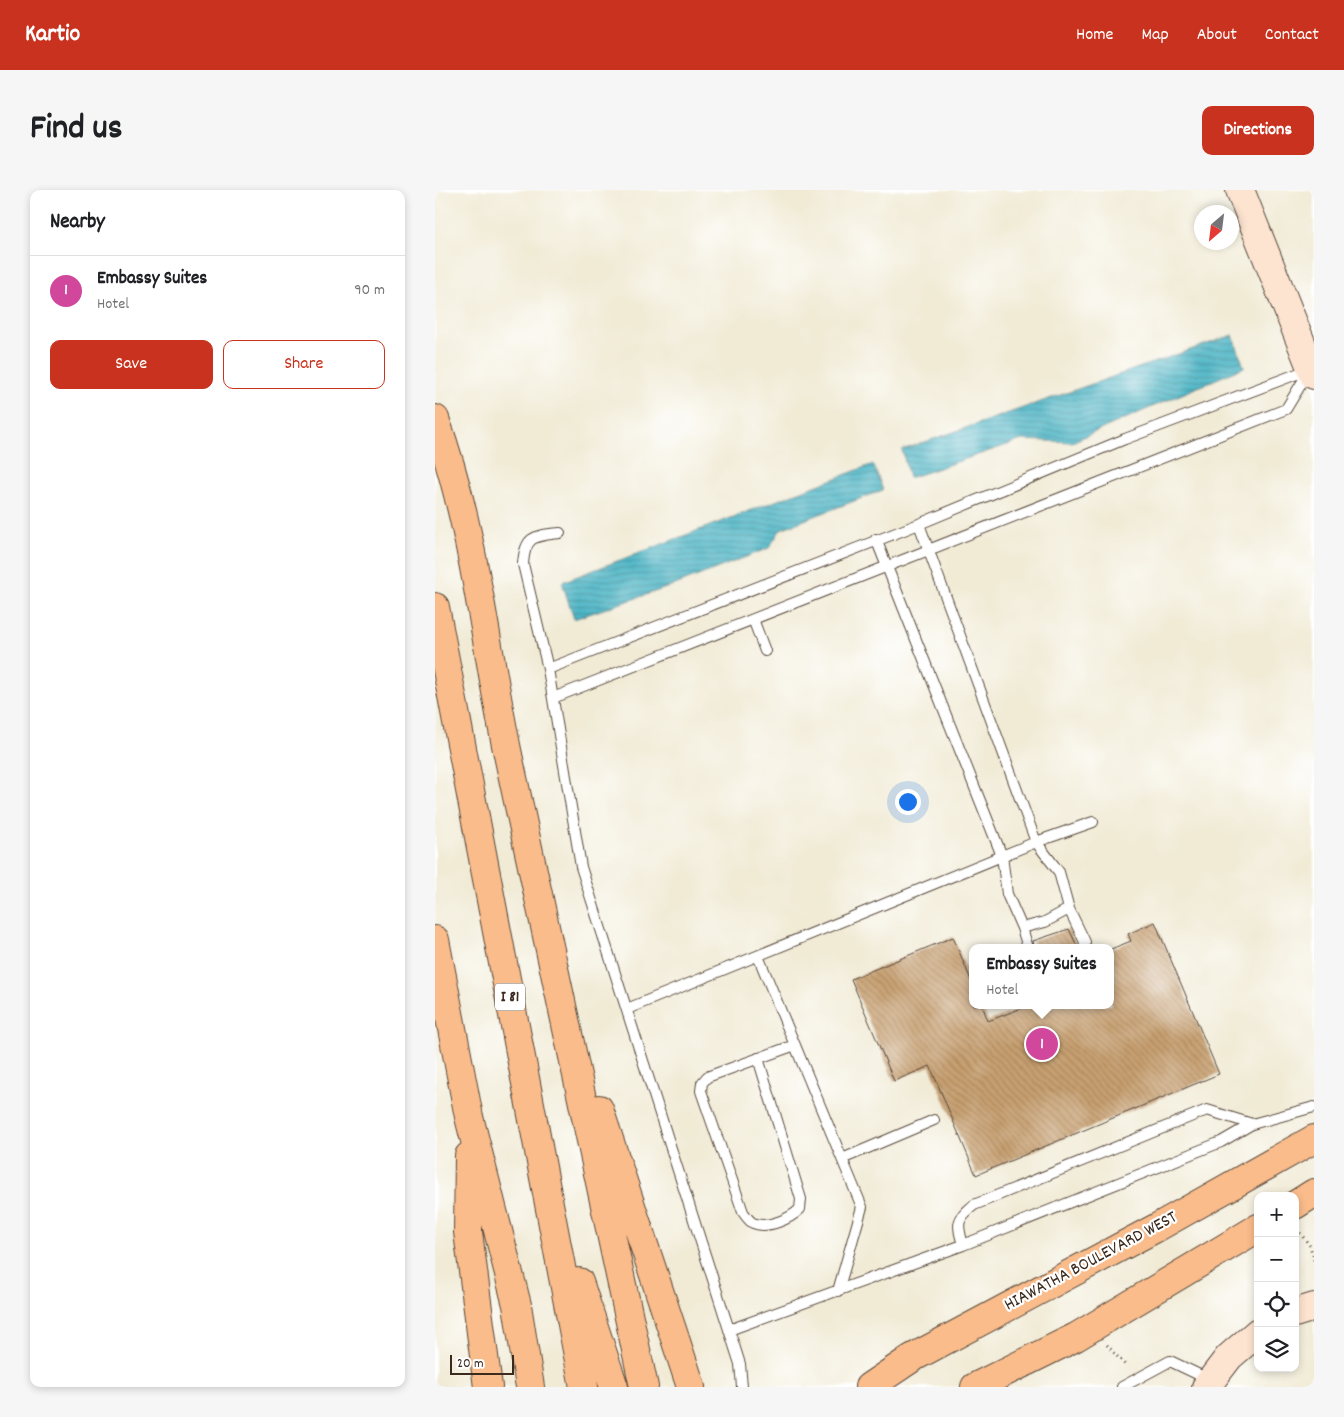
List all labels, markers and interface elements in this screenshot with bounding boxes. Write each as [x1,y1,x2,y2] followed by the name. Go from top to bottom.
[25,18,80,52] text: Kartio
[1076,23,1113,48] text: Home
[1141,23,1169,48] text: Map
[1197,23,1237,48] text: About
[1265,23,1319,48] text: Contact
[30,105,122,155] text: Find us
[1202,106,1314,155] button: Directions
[1194,205,1239,250] north arrow
[50,208,105,238] text: Nearby
[97,266,207,293] text: Embassy Suites
[64,279,68,302] text: 1
[354,279,385,302] text: 90 m
[97,293,129,316] text: Hotel
[50,340,213,389] button: Save
[223,340,385,389] button: Share
[895,789,921,815] your location
[969,944,1114,1009] popup
[986,952,1097,979] text: Embassy Suites
[986,979,1018,1002] text: Hotel
[495,984,525,1010] road number: I 81
[1026,1025,1058,1063] pin: 1
[1254,1192,1299,1372] map controls
[1254,1192,1299,1237] button: +
[1000,1206,1182,1318] street label: HIAWATHA BOULEVARD WEST
[1254,1237,1299,1282] button: −
[1254,1282,1299,1327] button: locate
[1254,1327,1299,1372] button: layers
[450,1352,514,1375] scale bar
[457,1354,484,1374] text: 20 m

